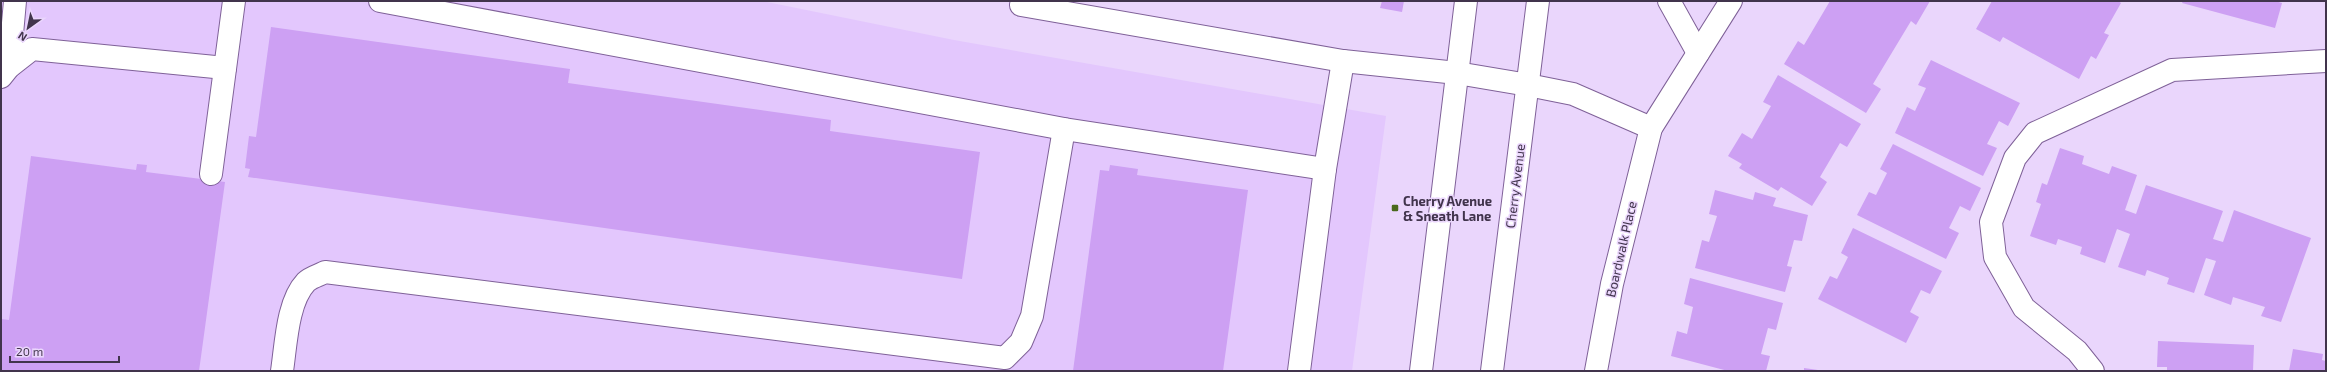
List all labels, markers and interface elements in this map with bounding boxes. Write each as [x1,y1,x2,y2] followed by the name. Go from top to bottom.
[8,8,48,48] north arrow
[15,29,29,44] text: N
[1502,143,1528,229] street label: Cherry Avenue
[1403,193,1492,224] place label: Cherry Avenue & Sneath Lane
[1602,199,1640,299] street label: Boardwalk Place
[1390,203,1400,213] marker: Cherry Avenue & Sneath Lane
[10,338,119,364] scale bar
[16,344,43,358] text: 20 m

